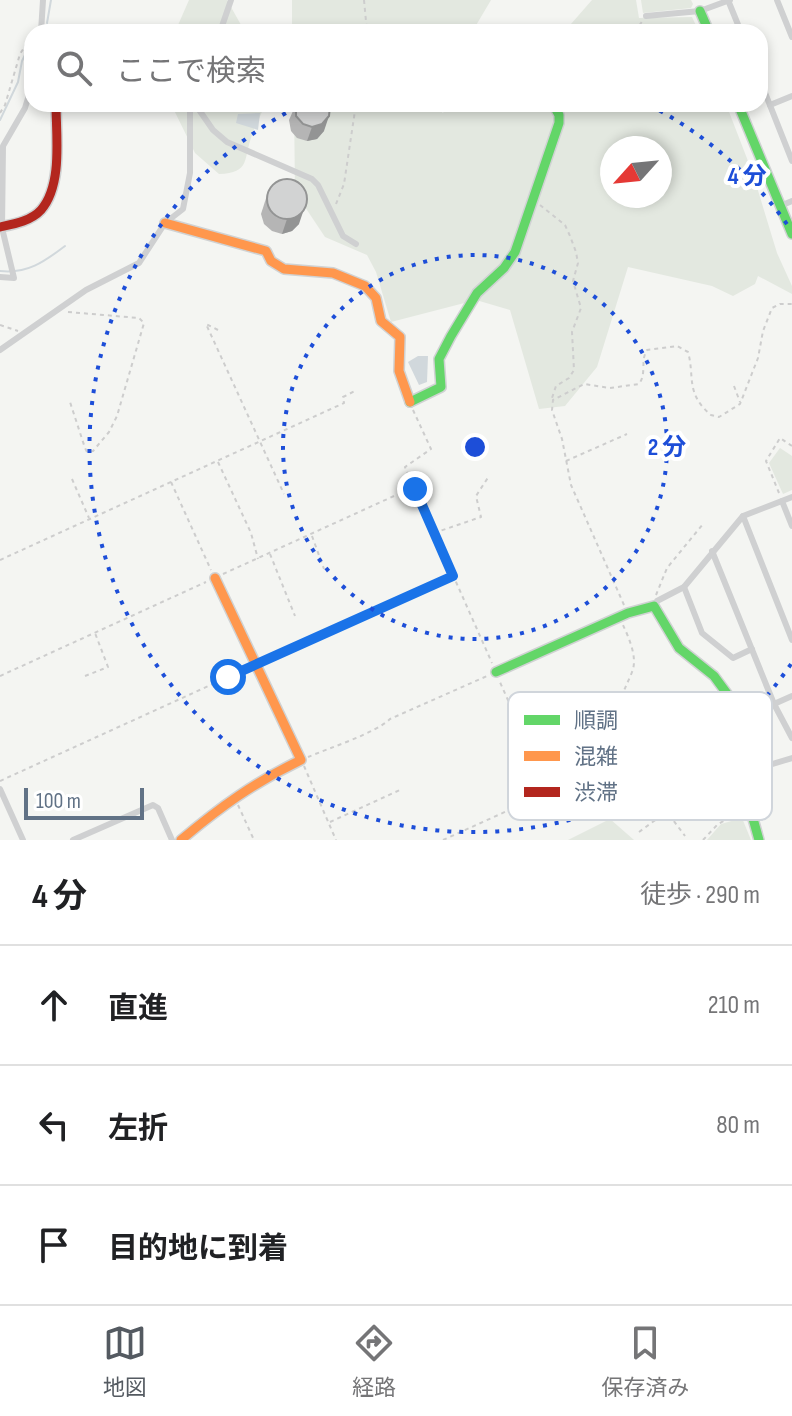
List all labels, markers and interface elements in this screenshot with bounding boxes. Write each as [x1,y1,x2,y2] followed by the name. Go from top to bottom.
[24,24,768,112] search box
[52,46,96,90] icon: search
[116,54,266,90] text: ここで検索
[600,136,672,208] north arrow
[728,162,766,191] text: 4 分
[461,433,489,461] centre of rings
[648,433,686,462] text: 2 分
[397,471,433,507] route end
[210,659,246,695] route start
[508,692,772,820] legend
[574,708,618,735] text: 順調
[574,744,618,771] text: 混雑
[574,780,618,807] text: 渋滞
[24,784,144,820] scale bar
[36,788,81,815] text: 100 m
[32,876,87,917] text: 4 分
[640,880,760,911] text: 徒歩 · 290 m
[32,983,76,1027] icon: ahead
[708,990,760,1021] text: 210 m
[108,991,168,1027] text: 直進
[32,1103,76,1147] icon: left
[716,1110,760,1141] text: 80 m
[108,1111,168,1147] text: 左折
[32,1223,76,1267] icon: arrive
[108,1231,288,1267] text: 目的地に到着
[103,1321,147,1402] tab: 地図
[352,1321,396,1402] tab: 経路
[601,1321,689,1402] tab: 保存済み

